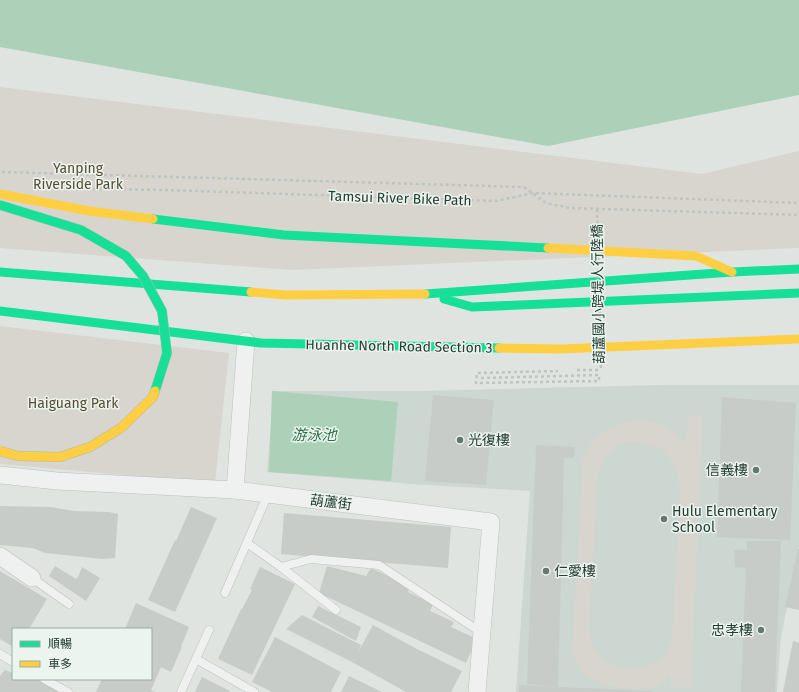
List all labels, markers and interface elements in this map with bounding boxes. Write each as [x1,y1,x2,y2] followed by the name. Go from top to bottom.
[33,160,124,193] park label: Yanping Riverside Park
[328,187,472,209] street label: Tamsui River Bike Path
[589,224,608,364] street label: 葫蘆國小跨堤人行陸橋
[305,336,493,357] street label: Huanhe North Road Section 3
[28,395,119,412] park label: Haiguang Park
[291,426,338,444] water label: 游泳池
[468,432,510,449] place label: 光復樓
[455,435,465,445] marker: 光復樓
[706,462,748,479] place label: 信義樓
[751,465,761,475] marker: 信義樓
[309,492,353,513] street label: 葫蘆街
[672,503,777,536] place label: Hulu Elementary School
[659,514,669,524] marker: Hulu Elementary School
[554,563,596,580] place label: 仁愛樓
[541,566,551,576] marker: 仁愛樓
[711,622,753,639] place label: 忠孝樓
[756,625,766,635] marker: 忠孝樓
[12,628,152,680] legend
[48,637,72,651] text: 順暢
[48,657,72,671] text: 車多

